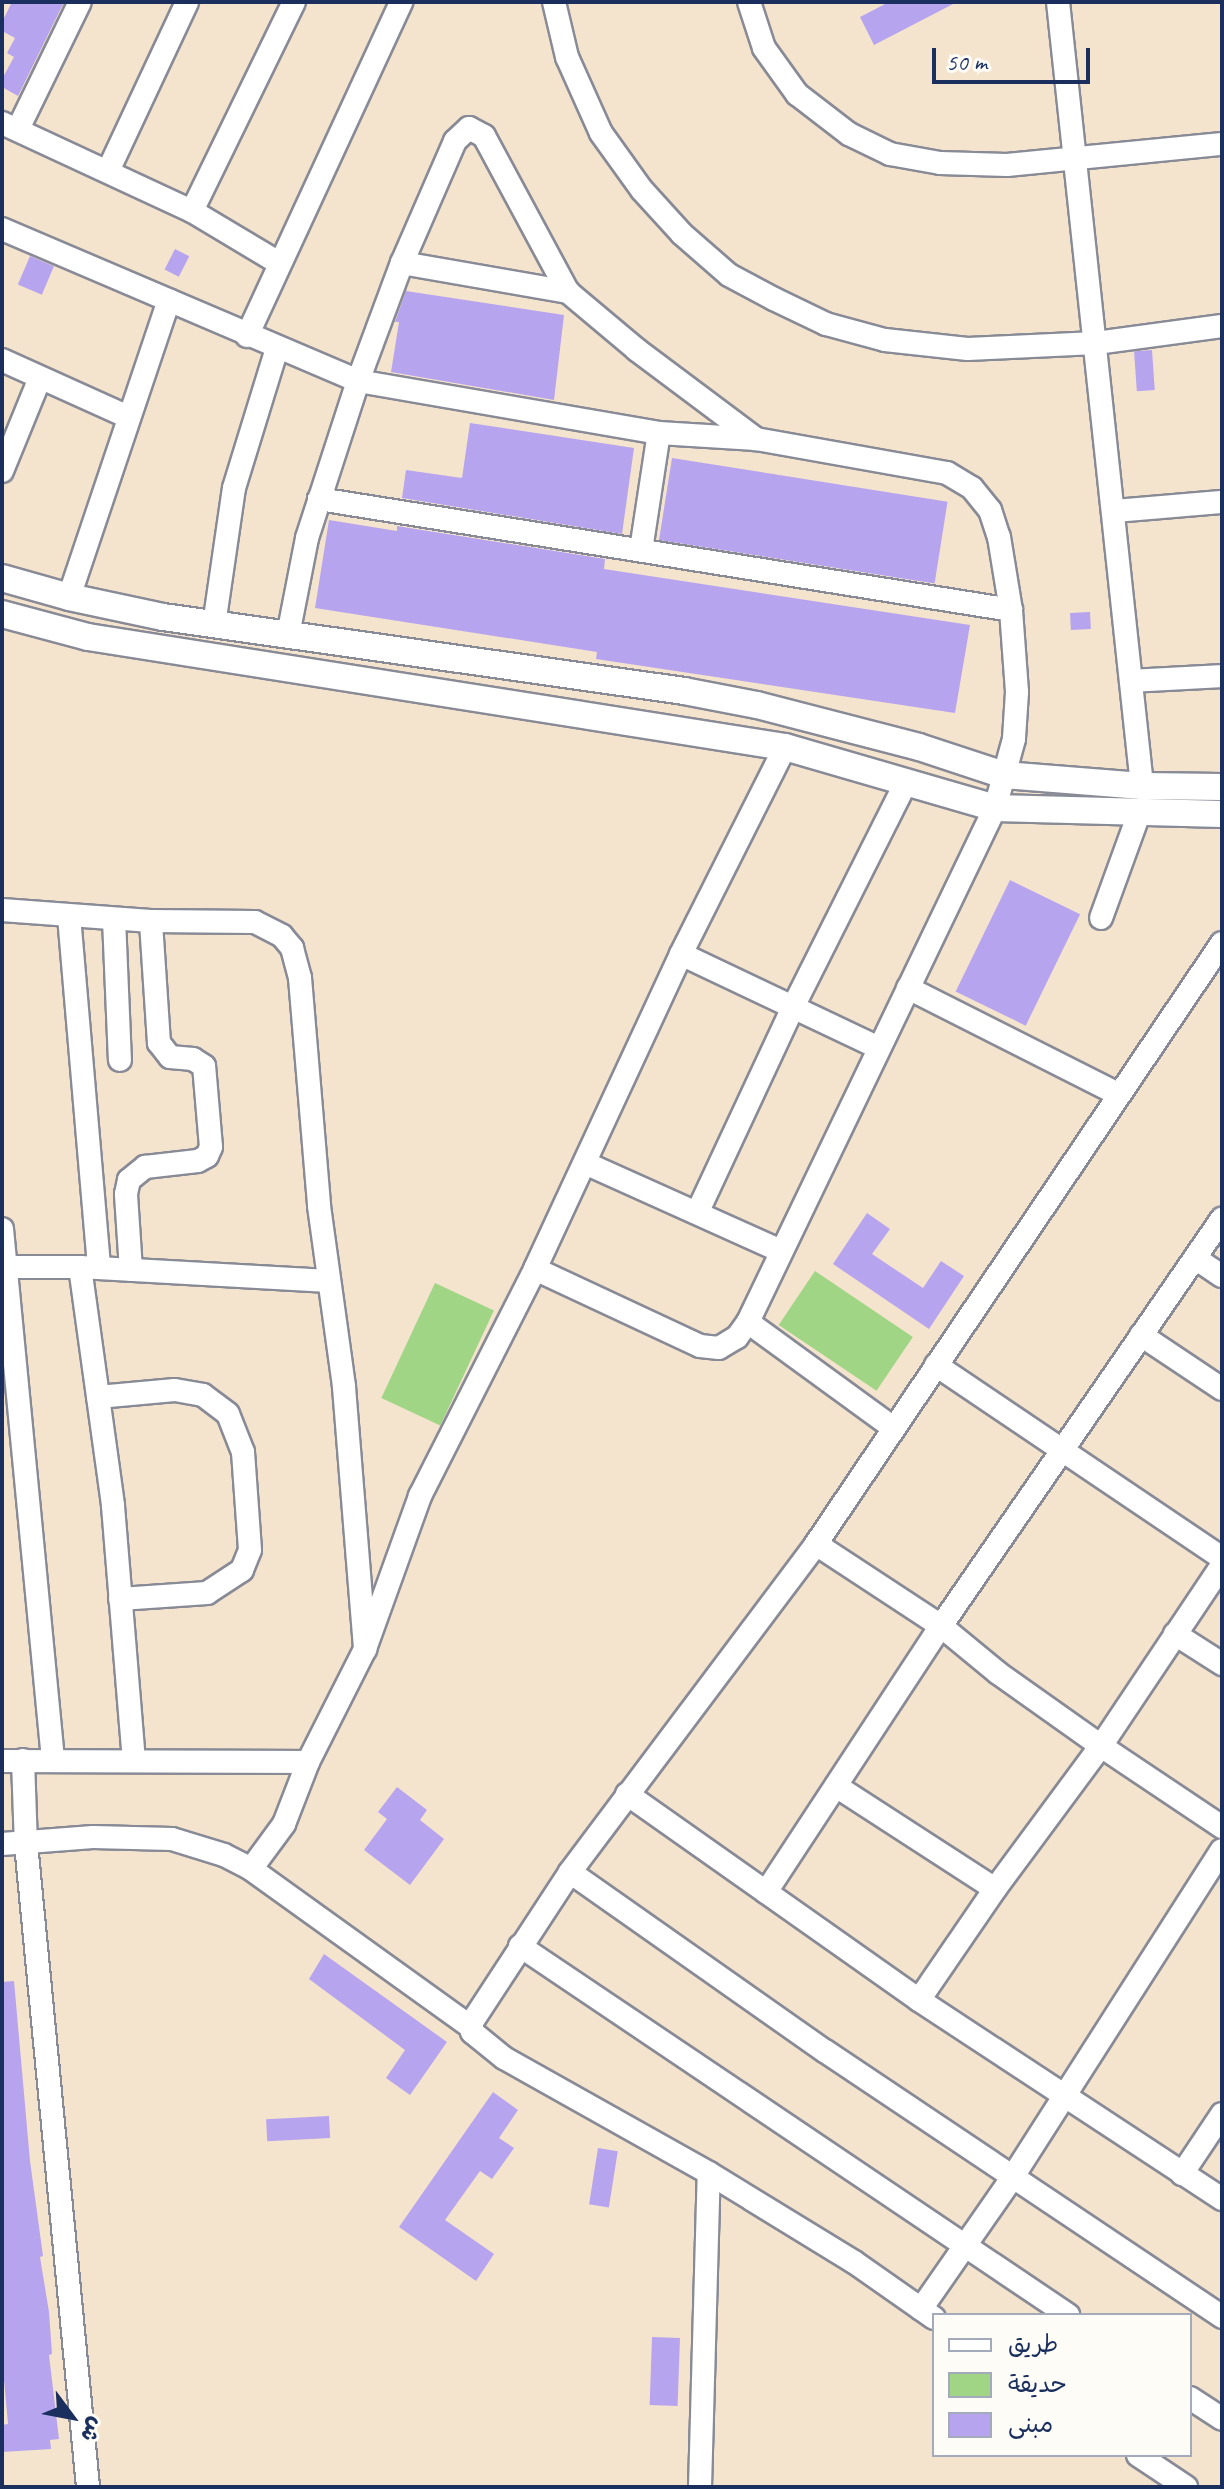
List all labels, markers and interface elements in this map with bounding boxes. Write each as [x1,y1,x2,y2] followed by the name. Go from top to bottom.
[936,32,1094,82] scale bar
[946,47,987,77] text: 50 m
[932,2313,1192,2457] legend
[1008,2329,1058,2359] text: طريق
[1008,2369,1067,2399] text: حديقة
[32,2377,112,2457] north arrow
[1008,2409,1053,2439] text: مبنى
[74,2412,111,2447] text: ش

